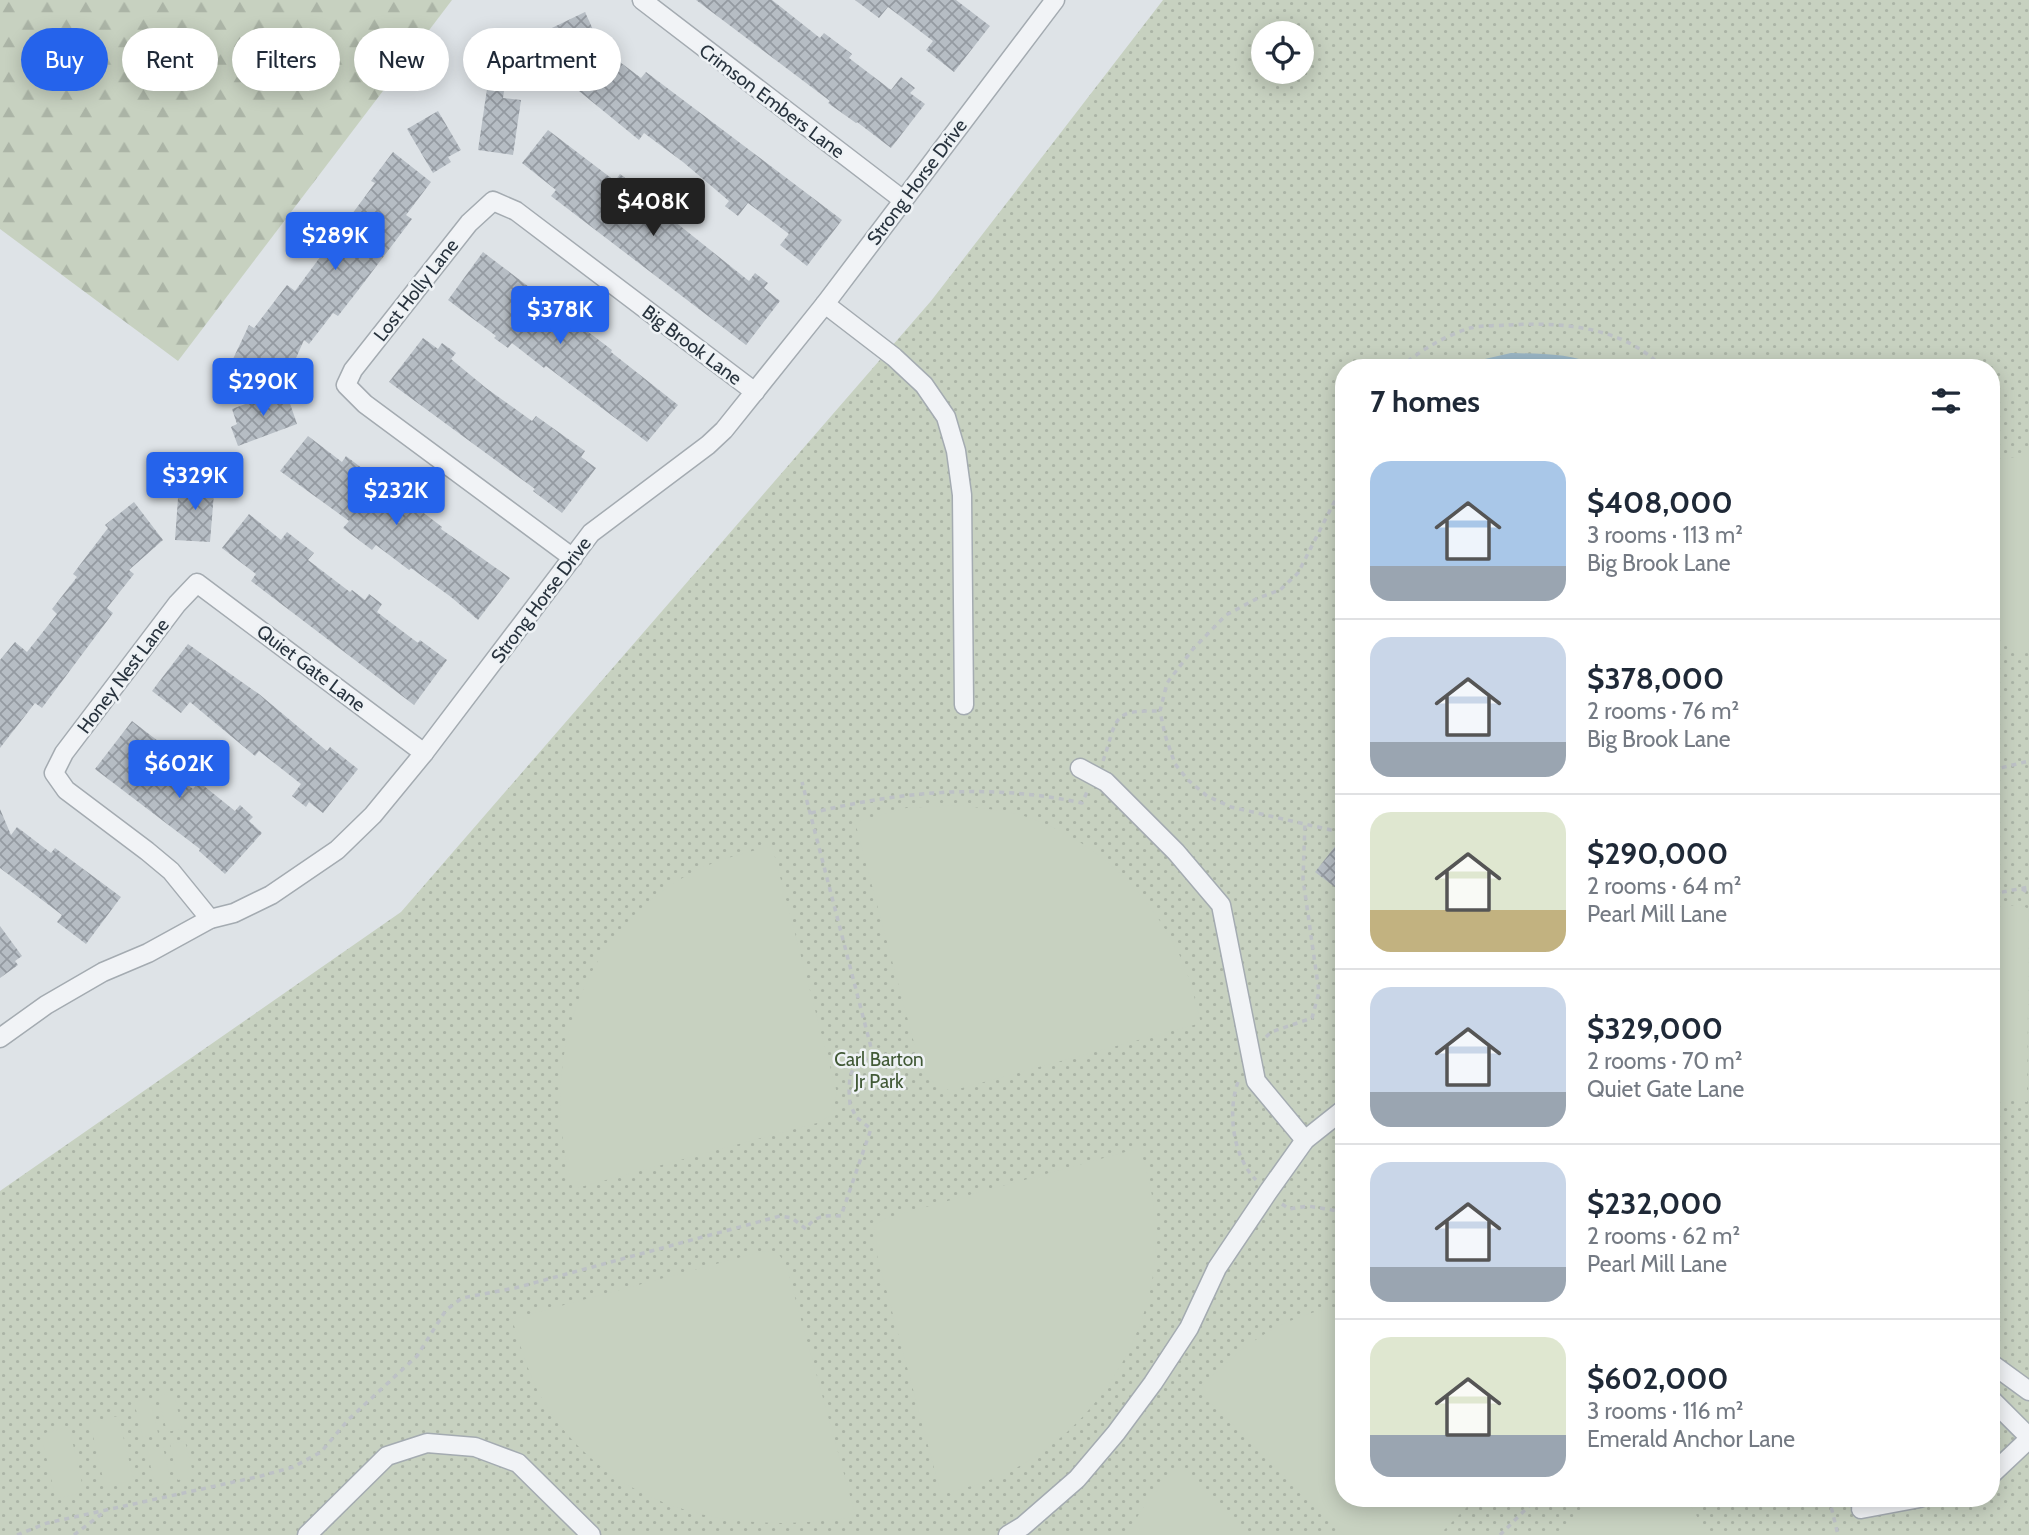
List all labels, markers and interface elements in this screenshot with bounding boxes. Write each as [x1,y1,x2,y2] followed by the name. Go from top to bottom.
[1251,21,1314,84] map controls
[1251,21,1314,84] button: locate
[21,28,108,91] chip: Buy
[122,28,218,91] chip: Rent
[232,28,340,91] chip: Filters
[354,28,449,91] chip: New
[463,28,621,91] chip: Apartment
[695,39,849,163] street label: Crimson Embers Lane
[862,114,972,250] street label: Strong Horse Drive
[604,178,702,238] pin: $408K
[617,187,689,215] text: $408K
[286,212,384,272] pin: $289K
[302,221,368,249] text: $289K
[369,234,463,346] street label: Lost Holly Lane
[511,286,609,346] pin: $378K
[527,295,593,323] text: $378K
[638,300,747,390] street label: Big Brook Lane
[214,358,312,418] pin: $290K
[228,367,298,395] text: $290K
[1927,382,1965,420] icon: filters
[1370,383,1480,420] text: 7 homes
[146,452,244,512] pin: $329K
[162,461,228,489] text: $329K
[347,468,445,527] pin: $232K
[364,476,428,504] text: $232K
[1587,484,1733,521] text: $408,000
[1426,489,1510,573] icon: home
[1587,521,1743,549] text: 3 rooms · 113 m²
[486,532,596,668] street label: Strong Horse Drive
[1587,549,1731,577] text: Big Brook Lane
[72,614,174,738] street label: Honey Nest Lane
[252,620,370,716] street label: Quiet Gate Lane
[1587,660,1724,697] text: $378,000
[1426,665,1510,749] icon: home
[1587,697,1739,725] text: 2 rooms · 76 m²
[1587,725,1731,753] text: Big Brook Lane
[130,740,228,800] pin: $602K
[144,749,214,777] text: $602K
[1587,835,1728,872] text: $290,000
[1426,840,1510,924] icon: home
[1587,872,1741,900] text: 2 rooms · 64 m²
[1587,900,1727,928] text: Pearl Mill Lane
[1587,1010,1723,1047] text: $329,000
[1426,1015,1510,1099] icon: home
[1587,1047,1742,1075] text: 2 rooms · 70 m²
[834,1048,924,1093] park label: Carl Barton Jr Park
[1587,1075,1744,1103] text: Quiet Gate Lane
[1587,1185,1723,1222] text: $232,000
[1426,1190,1510,1274] icon: home
[1587,1222,1740,1250] text: 2 rooms · 62 m²
[1587,1250,1727,1278] text: Pearl Mill Lane
[1587,1360,1729,1397] text: $602,000
[1426,1365,1510,1449] icon: home
[1587,1397,1743,1425] text: 3 rooms · 116 m²
[1587,1425,1795,1453] text: Emerald Anchor Lane

